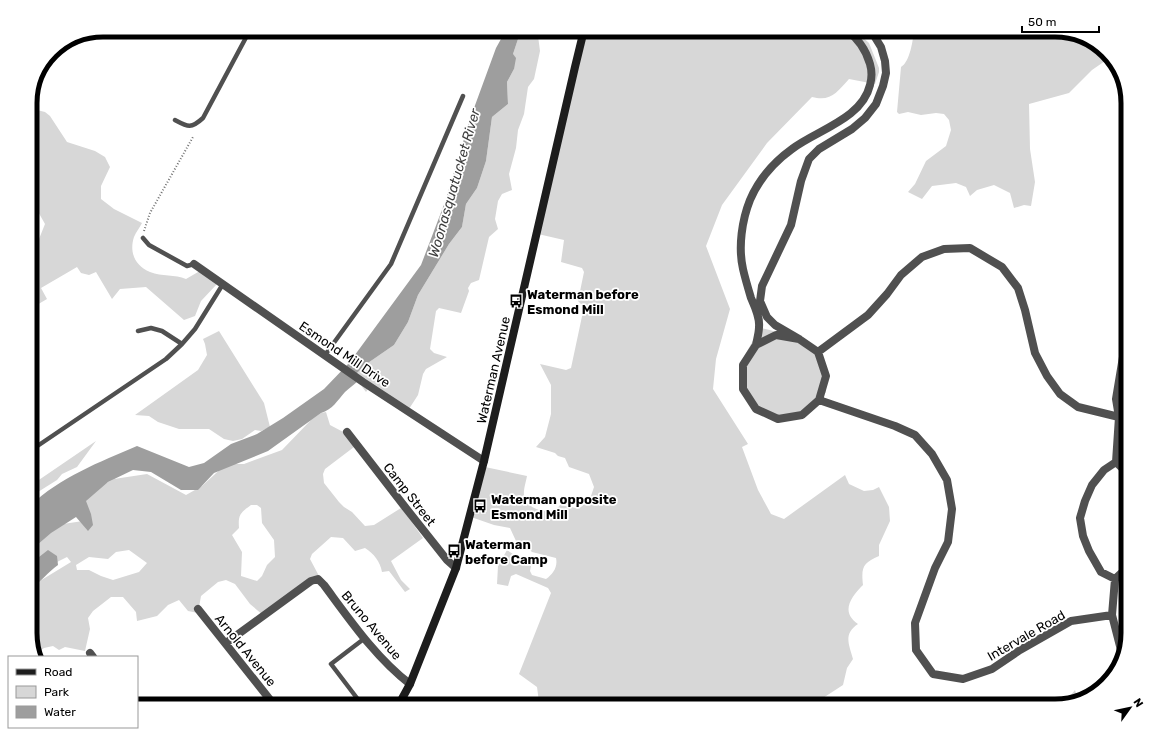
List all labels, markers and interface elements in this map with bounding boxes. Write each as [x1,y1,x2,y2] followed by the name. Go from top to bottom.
[1022,8,1099,34] scale bar
[1028,15,1056,29] text: 50 m
[425,106,484,259] water label: Woonasquatucket River
[527,287,639,317] place label: Waterman before Esmond Mill
[508,293,524,309] bus stop icon: Waterman before Esmond Mill
[474,315,513,425] street label: Waterman Avenue
[296,318,393,390] street label: Esmond Mill Drive
[380,460,439,529] street label: Camp Street
[491,492,617,522] place label: Waterman opposite Esmond Mill
[472,498,488,514] bus stop icon: Waterman opposite Esmond Mill
[465,537,548,567] place label: Waterman before Camp
[446,543,462,559] bus stop icon: Waterman before Camp
[338,588,405,663] street label: Bruno Avenue
[985,607,1068,664] street label: Intervale Road
[212,611,279,689] street label: Arnold Avenue
[8,656,138,728] legend
[44,665,72,679] text: Road
[44,685,70,699] text: Park
[1110,688,1150,728] north arrow
[1130,696,1146,710] text: N
[44,705,76,719] text: Water

